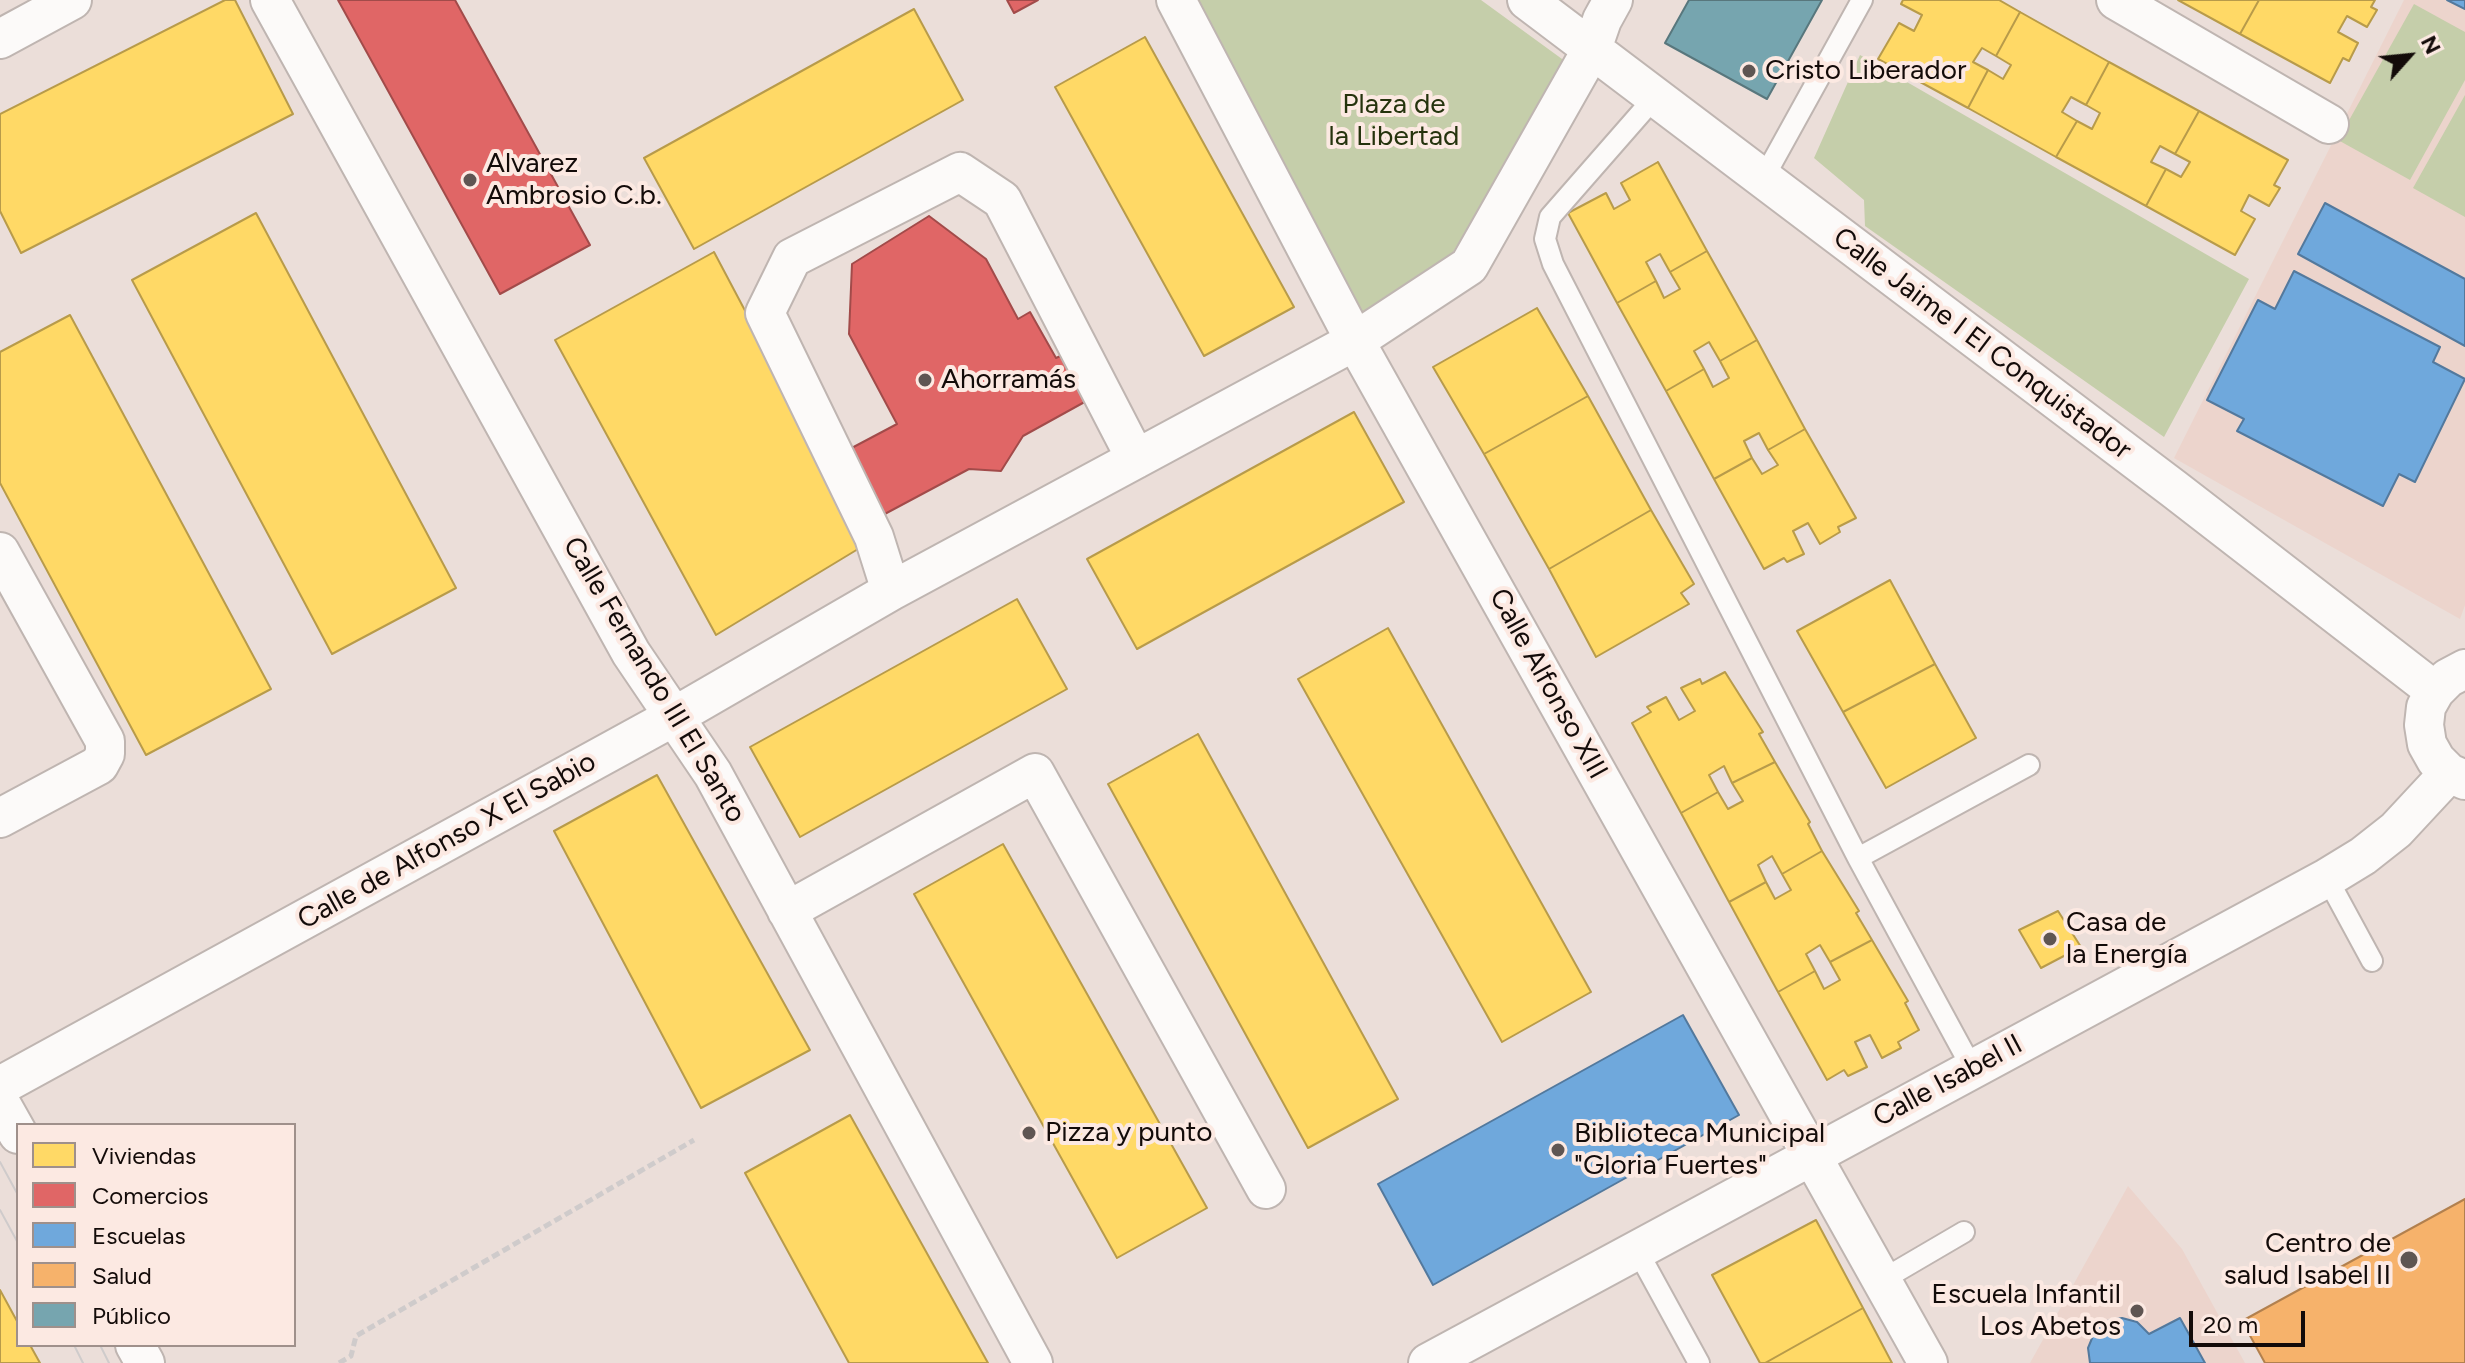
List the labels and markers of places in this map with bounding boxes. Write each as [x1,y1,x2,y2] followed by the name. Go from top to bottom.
[1765,54,1966,88] place label: Cristo Liberador
[1740,62,1758,80] marker: Cristo Liberador
[486,147,662,213] place label: Alvarez Ambrosio C.b.
[461,171,479,189] marker: Alvarez Ambrosio C.b.
[941,363,1076,397] place label: Ahorramás
[916,371,934,389] marker: Ahorramás
[2066,906,2188,972] place label: Casa de la Energía
[2041,930,2059,948] marker: Casa de la Energía
[1045,1116,1213,1150] place label: Pizza y punto
[1574,1117,1825,1183] place label: Biblioteca Municipal "Gloria Fuertes"
[1020,1124,1038,1142] marker: Pizza y punto
[1549,1141,1567,1159] marker: Biblioteca Municipal "Gloria Fuertes"
[2224,1227,2391,1293] place label: Centro de salud Isabel II
[2398,1249,2420,1271] marker: Centro de salud Isabel II
[1931,1278,2121,1344] place label: Escuela Infantil Los Abetos
[2128,1302,2146,1320] marker: Escuela Infantil Los Abetos

